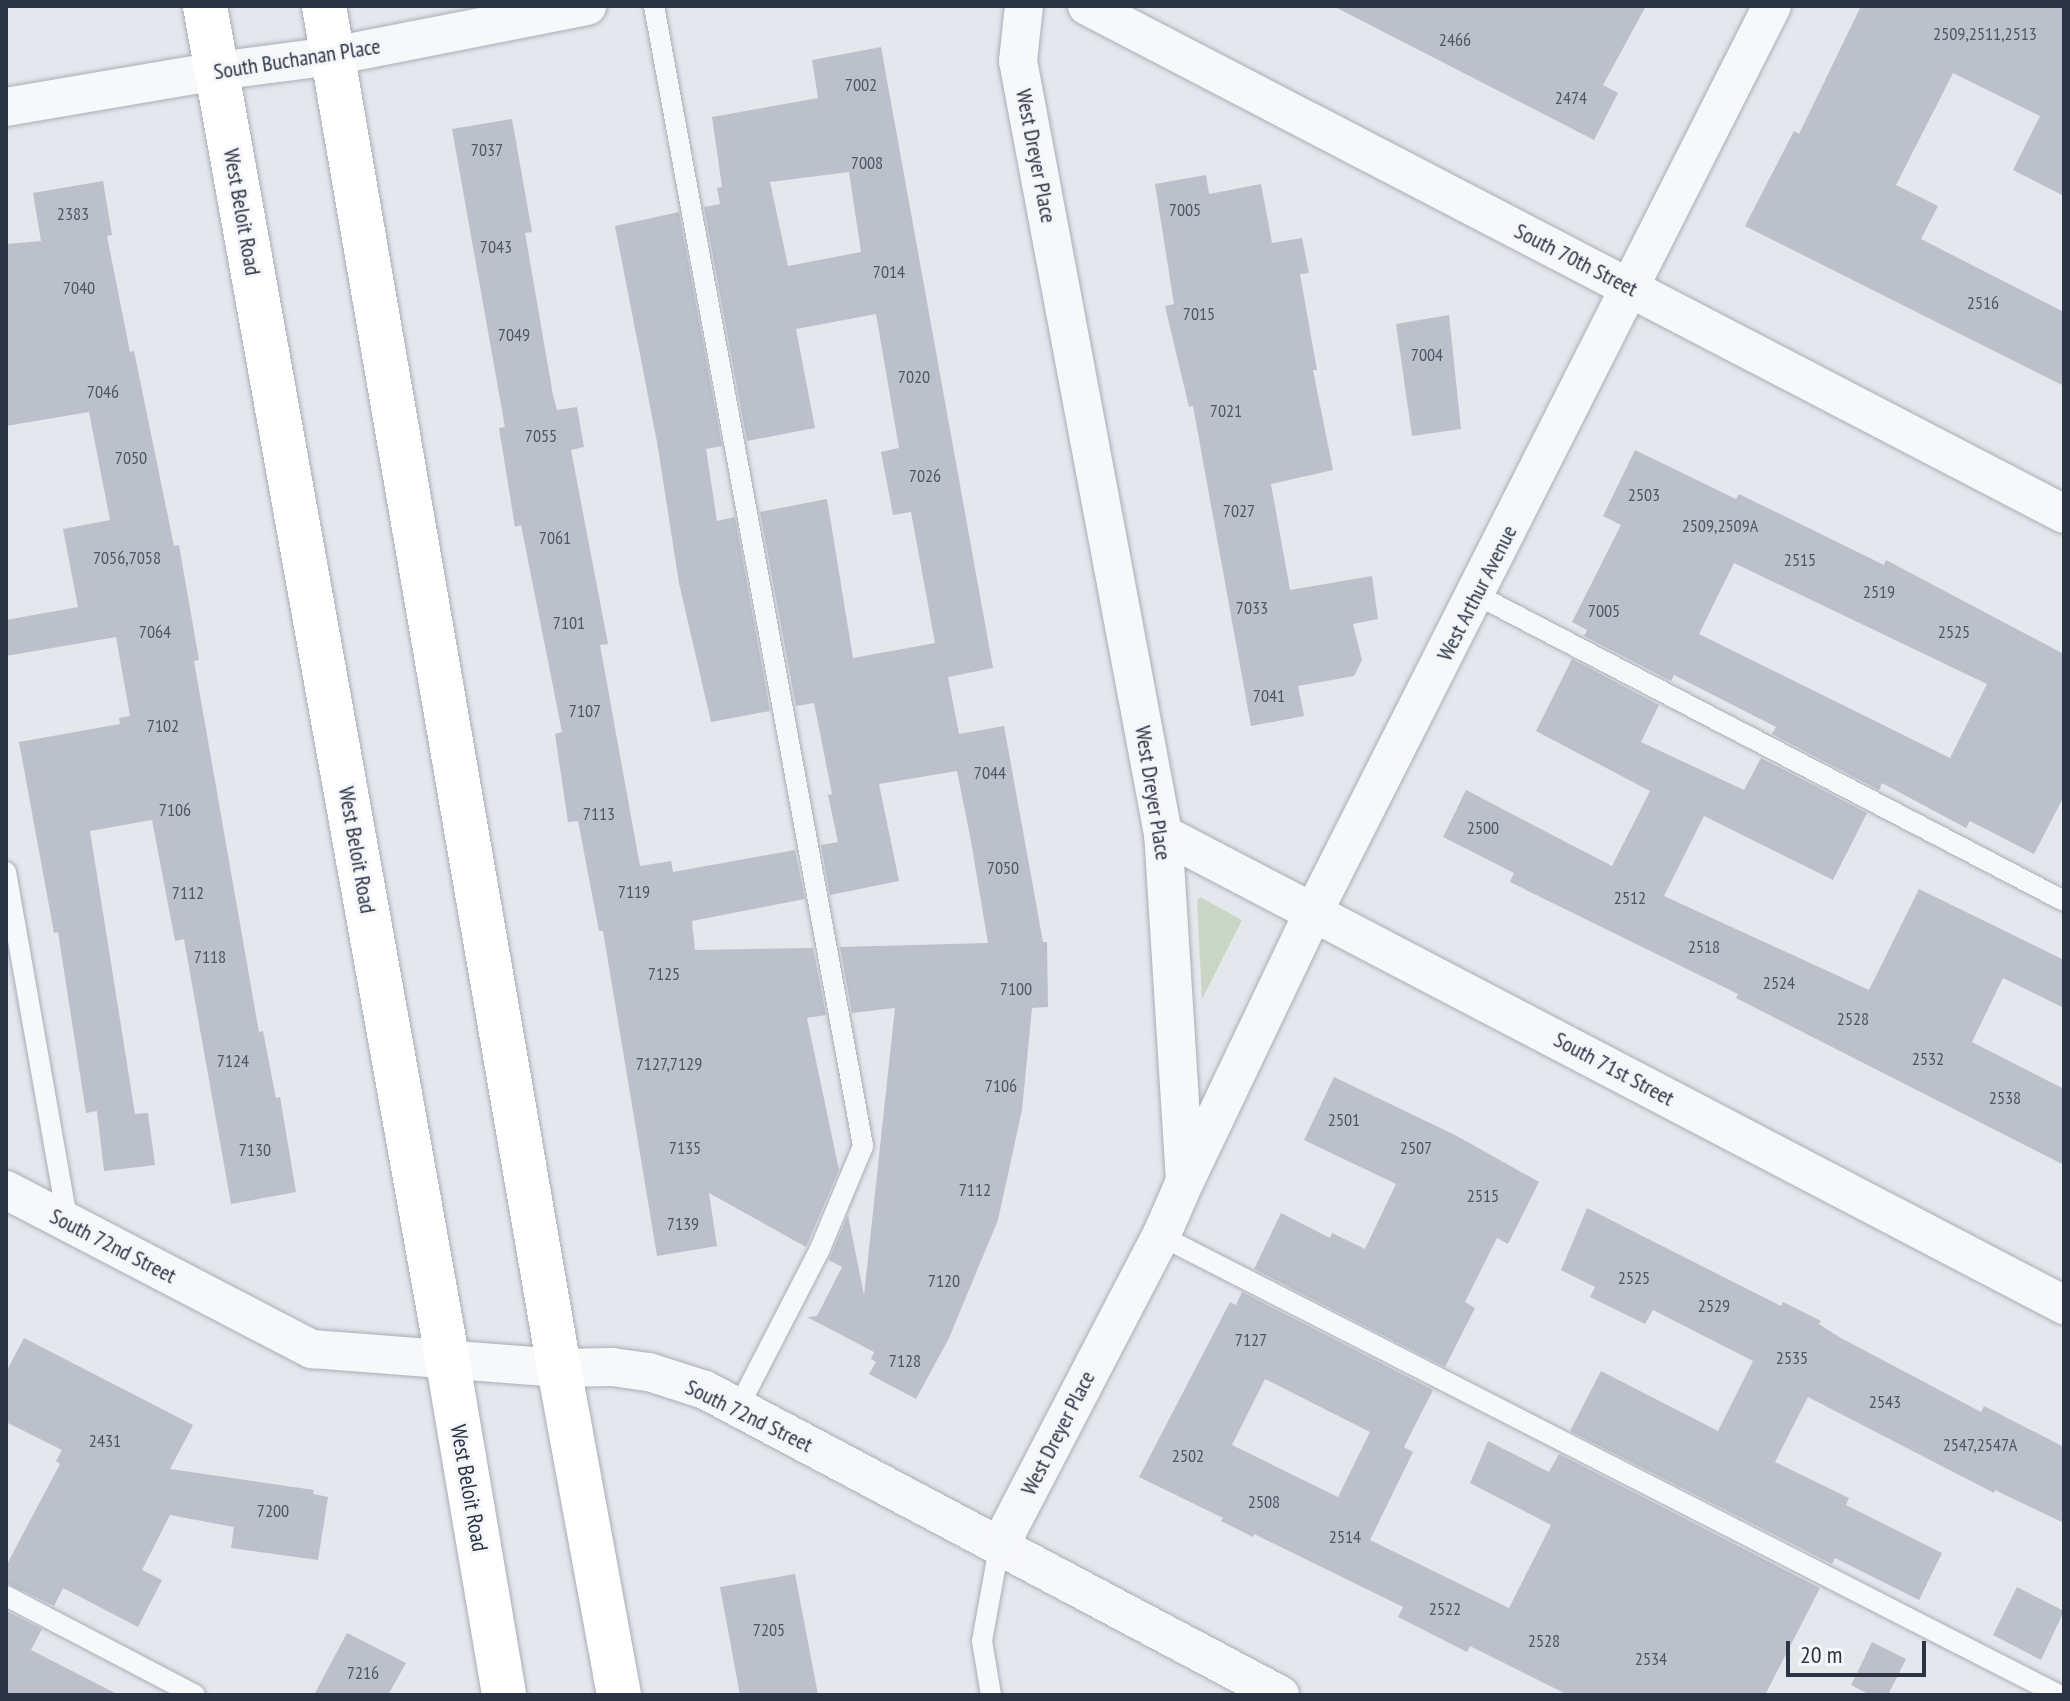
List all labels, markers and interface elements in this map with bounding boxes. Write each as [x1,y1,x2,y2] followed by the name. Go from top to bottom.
[1933,23,2037,45] house number: 2509,2511,2513
[1439,29,1471,51] house number: 2466
[212,33,382,85] street label: South Buchanan Place
[845,74,877,96] house number: 7002
[1010,87,1062,225] street label: West Dreyer Place
[1555,87,1587,109] house number: 2474
[471,139,503,161] house number: 7037
[218,147,266,277] street label: West Beloit Road
[851,152,883,174] house number: 7008
[1169,199,1201,221] house number: 7005
[57,203,89,225] house number: 2383
[1510,218,1642,302] street label: South 70th Street
[480,236,512,258] house number: 7043
[873,261,905,283] house number: 7014
[63,277,95,299] house number: 7040
[1967,292,1999,314] house number: 2516
[1183,303,1215,325] house number: 7015
[498,324,530,346] house number: 7049
[1411,344,1443,366] house number: 7004
[898,366,930,388] house number: 7020
[87,381,119,403] house number: 7046
[1210,400,1242,422] house number: 7021
[525,425,557,447] house number: 7055
[115,447,147,469] house number: 7050
[909,465,941,487] house number: 7026
[1628,484,1660,506] house number: 2503
[1223,500,1255,522] house number: 7027
[1682,515,1758,537] house number: 2509,2509A
[1431,520,1523,666] street label: West Arthur Avenue
[539,527,571,549] house number: 7061
[93,547,161,569] house number: 7056,7058
[1784,549,1816,571] house number: 2515
[1863,581,1895,603] house number: 2519
[1236,597,1268,619] house number: 7033
[1588,600,1620,622] house number: 7005
[553,612,585,634] house number: 7101
[139,621,171,643] house number: 7064
[1938,621,1970,643] house number: 2525
[1253,685,1285,707] house number: 7041
[569,700,601,722] house number: 7107
[147,715,179,737] house number: 7102
[1129,724,1177,862] street label: West Dreyer Place
[974,762,1006,784] house number: 7044
[333,785,381,915] street label: West Beloit Road
[159,799,191,821] house number: 7106
[583,803,615,825] house number: 7113
[1467,817,1499,839] house number: 2500
[987,857,1019,879] house number: 7050
[618,881,650,903] house number: 7119
[172,882,204,904] house number: 7112
[1614,887,1646,909] house number: 2512
[1688,936,1720,958] house number: 2518
[194,946,226,968] house number: 7118
[648,963,680,985] house number: 7125
[1763,972,1795,994] house number: 2524
[1000,978,1032,1000] house number: 7100
[1837,1008,1869,1030] house number: 2528
[1549,1026,1679,1112] street label: South 71st Street
[1912,1048,1944,1070] house number: 2532
[217,1050,249,1072] house number: 7124
[636,1053,702,1075] house number: 7127,7129
[985,1075,1017,1097] house number: 7106
[1989,1087,2021,1109] house number: 2538
[1328,1109,1360,1131] house number: 2501
[669,1137,701,1159] house number: 7135
[1400,1137,1432,1159] house number: 2507
[239,1139,271,1161] house number: 7130
[959,1179,991,1201] house number: 7112
[1467,1185,1499,1207] house number: 2515
[46,1203,180,1289] street label: South 72nd Street
[667,1213,699,1235] house number: 7139
[1618,1267,1650,1289] house number: 2525
[928,1270,960,1292] house number: 7120
[1698,1295,1730,1317] house number: 2529
[1235,1329,1267,1351] house number: 7127
[1776,1347,1808,1369] house number: 2535
[889,1350,921,1372] house number: 7128
[1015,1366,1101,1500] street label: West Dreyer Place
[681,1374,817,1458] street label: South 72nd Street
[1869,1391,1901,1413] house number: 2543
[445,1423,493,1553] street label: West Beloit Road
[89,1430,121,1452] house number: 2431
[1943,1434,2017,1456] house number: 2547,2547A
[1172,1445,1204,1467] house number: 2502
[1248,1491,1280,1513] house number: 2508
[257,1500,289,1522] house number: 7200
[1329,1526,1361,1548] house number: 2514
[1429,1598,1461,1620] house number: 2522
[753,1619,785,1641] house number: 7205
[1790,1625,1930,1675] scale bar
[1528,1630,1560,1652] house number: 2528
[1800,1639,1842,1670] text: 20 m
[1635,1648,1667,1670] house number: 2534
[347,1662,379,1684] house number: 7216

